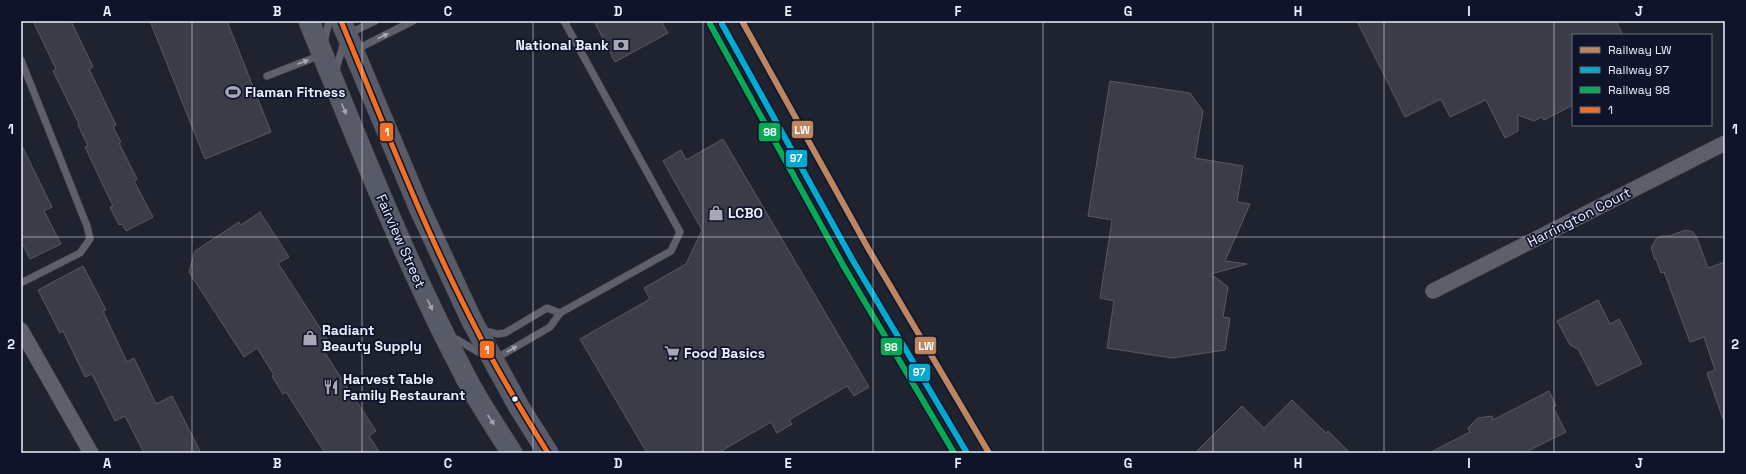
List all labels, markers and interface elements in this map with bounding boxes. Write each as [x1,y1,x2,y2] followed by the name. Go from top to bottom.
[103,3,112,20] text: A
[273,3,282,20] text: B
[444,3,452,20] text: C
[614,3,623,20] text: D
[784,3,792,20] text: E
[955,3,962,20] text: F
[1124,3,1132,20] text: G
[1294,3,1302,20] text: H
[1467,3,1471,20] text: I
[1635,3,1643,20] text: J
[377,33,389,39] one-way arrow
[1572,34,1712,126] legend
[515,36,609,54] place label: National Bank
[612,36,630,54] bank icon: National Bank
[1608,42,1672,58] text: Railway LW
[298,58,310,64] one-way arrow
[1608,62,1669,78] text: Railway 97
[1608,82,1670,98] text: Railway 98
[224,83,242,101] sports icon: Flaman Fitness
[245,83,345,101] place label: Flaman Fitness
[1608,102,1613,118] text: 1
[341,103,347,115] one-way arrow
[791,120,814,139] line badge: LW
[8,121,14,138] text: 1
[1732,121,1738,138] text: 1
[379,122,394,142] line badge: 1
[758,122,781,142] line badge: 98
[794,123,810,137] text: LW
[385,125,390,139] text: 1
[763,125,777,139] text: 98
[785,149,808,168] line badge: 97
[790,151,802,165] text: 97
[1524,183,1634,251] street label: Harrington Court
[372,191,430,291] street label: Fairview Street
[707,204,725,222] shop icon: LCBO
[728,204,763,222] place label: LCBO
[427,299,433,311] one-way arrow
[322,321,422,355] place label: Radiant Beauty Supply
[301,329,319,347] shop icon: Radiant Beauty Supply
[7,336,15,353] text: 2
[914,336,937,355] line badge: LW
[1731,336,1739,353] text: 2
[880,337,903,356] line badge: 98
[918,339,934,353] text: LW
[479,340,495,359] line badge: 1
[884,340,898,354] text: 98
[485,343,490,357] text: 1
[663,344,681,362] supermarket icon: Food Basics
[684,344,765,362] place label: Food Basics
[506,345,518,352] one-way arrow
[908,363,931,382] line badge: 97
[913,365,925,379] text: 97
[343,370,465,404] place label: Harvest Table Family Restaurant
[322,378,340,396] restaurant icon: Harvest Table Family Restaurant
[510,394,520,404] unlabelled marker
[487,415,495,425] one-way arrow
[103,455,112,472] text: A
[273,455,282,472] text: B
[444,455,452,472] text: C
[614,455,623,472] text: D
[784,455,792,472] text: E
[955,455,962,472] text: F
[1124,455,1132,472] text: G
[1294,455,1302,472] text: H
[1467,455,1471,472] text: I
[1635,455,1643,472] text: J

